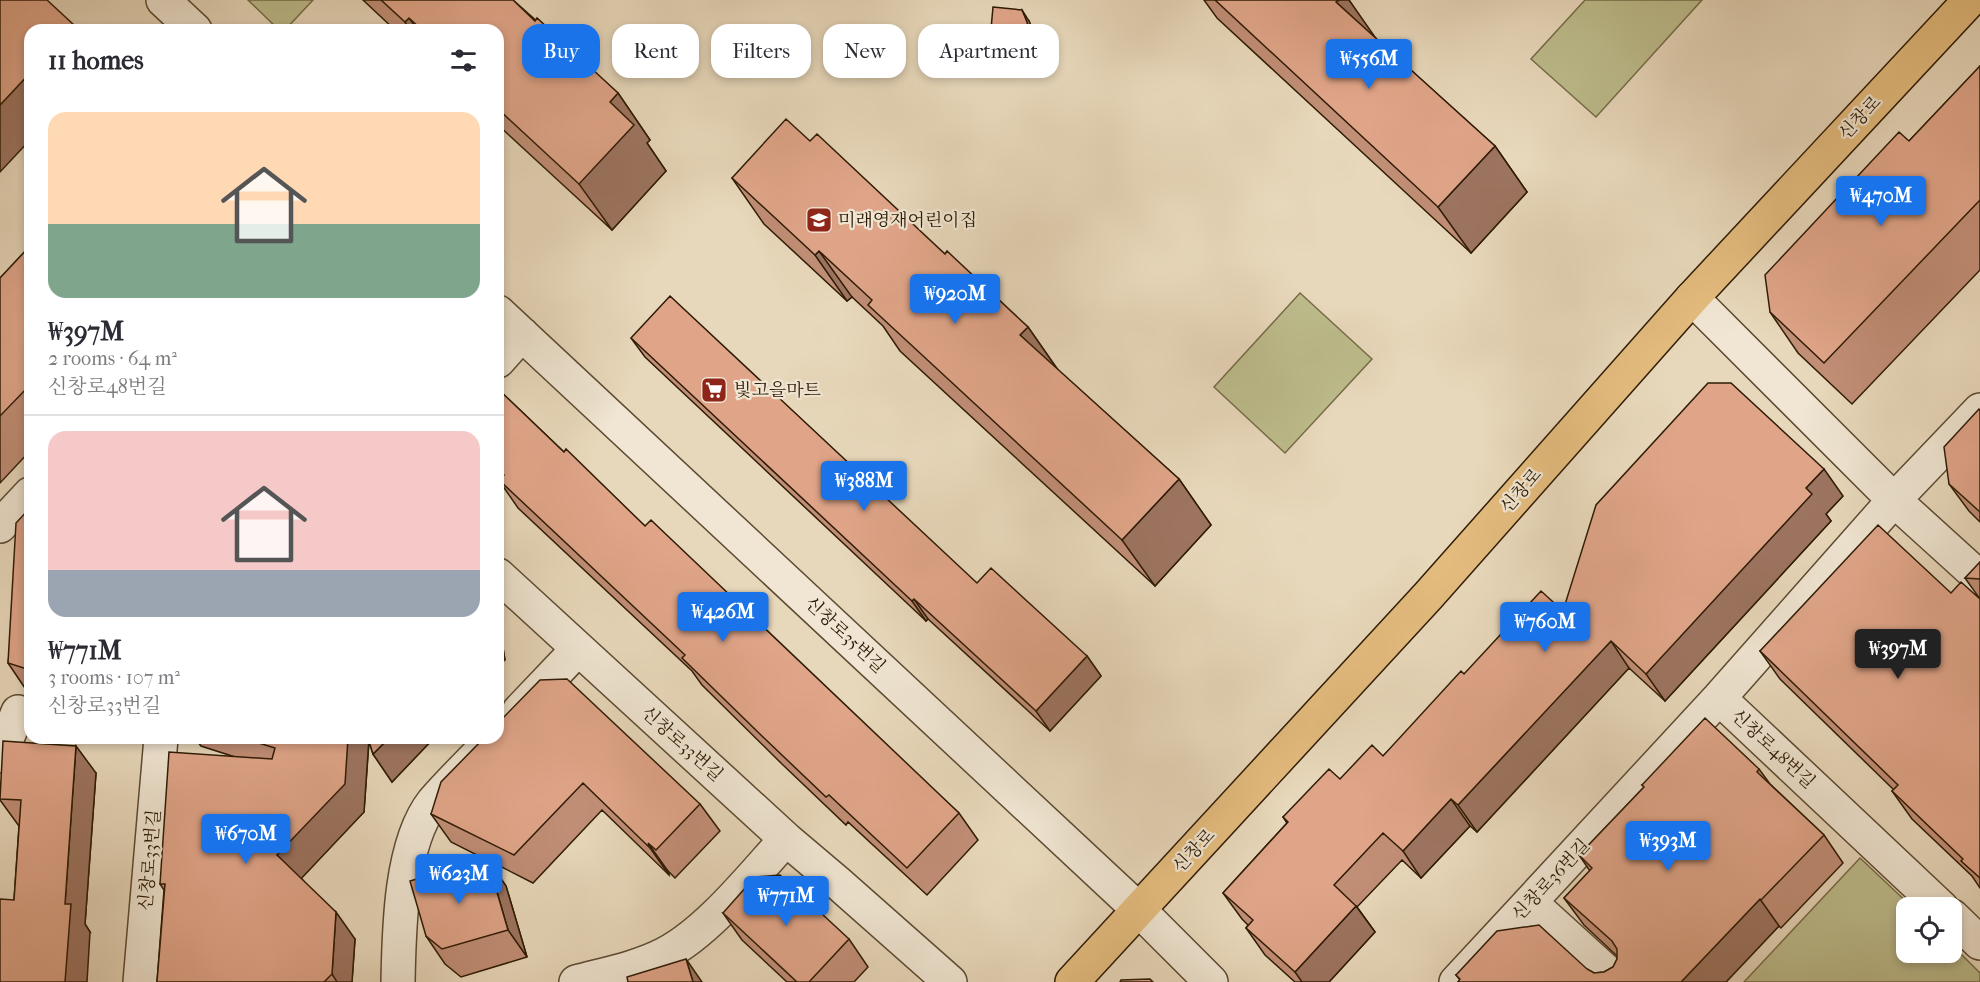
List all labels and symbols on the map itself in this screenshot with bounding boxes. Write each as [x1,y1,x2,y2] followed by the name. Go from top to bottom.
[1327,39,1411,90] pin: ₩556M
[1835,92,1885,144] street label: 신창로
[1839,176,1923,227] pin: ₩470M
[804,205,834,235] school or university icon: 미래영재어린이집
[838,210,977,231] place label: 미래영재어린이집
[913,274,997,325] pin: ₩920M
[699,375,729,405] supermarket icon: 빛고을마트
[734,380,822,401] place label: 빛고을마트
[822,461,906,512] pin: ₩388M
[1496,464,1546,518] street label: 신창로
[681,592,765,643] pin: ₩426M
[800,593,890,677] street label: 신창로35번길
[1503,602,1587,653] pin: ₩760M
[1856,629,1940,680] pin: ₩397M
[637,702,727,786] street label: 신창로33번길
[1727,705,1819,793] street label: 신창로48번길
[135,808,165,912] street label: 신창로33번길
[204,814,288,865] pin: ₩670M
[1626,821,1710,872] pin: ₩393M
[1169,825,1219,877] street label: 신창로
[1508,835,1594,925] street label: 신창로36번길
[417,854,501,905] pin: ₩623M
[744,876,828,927] pin: ₩771M

